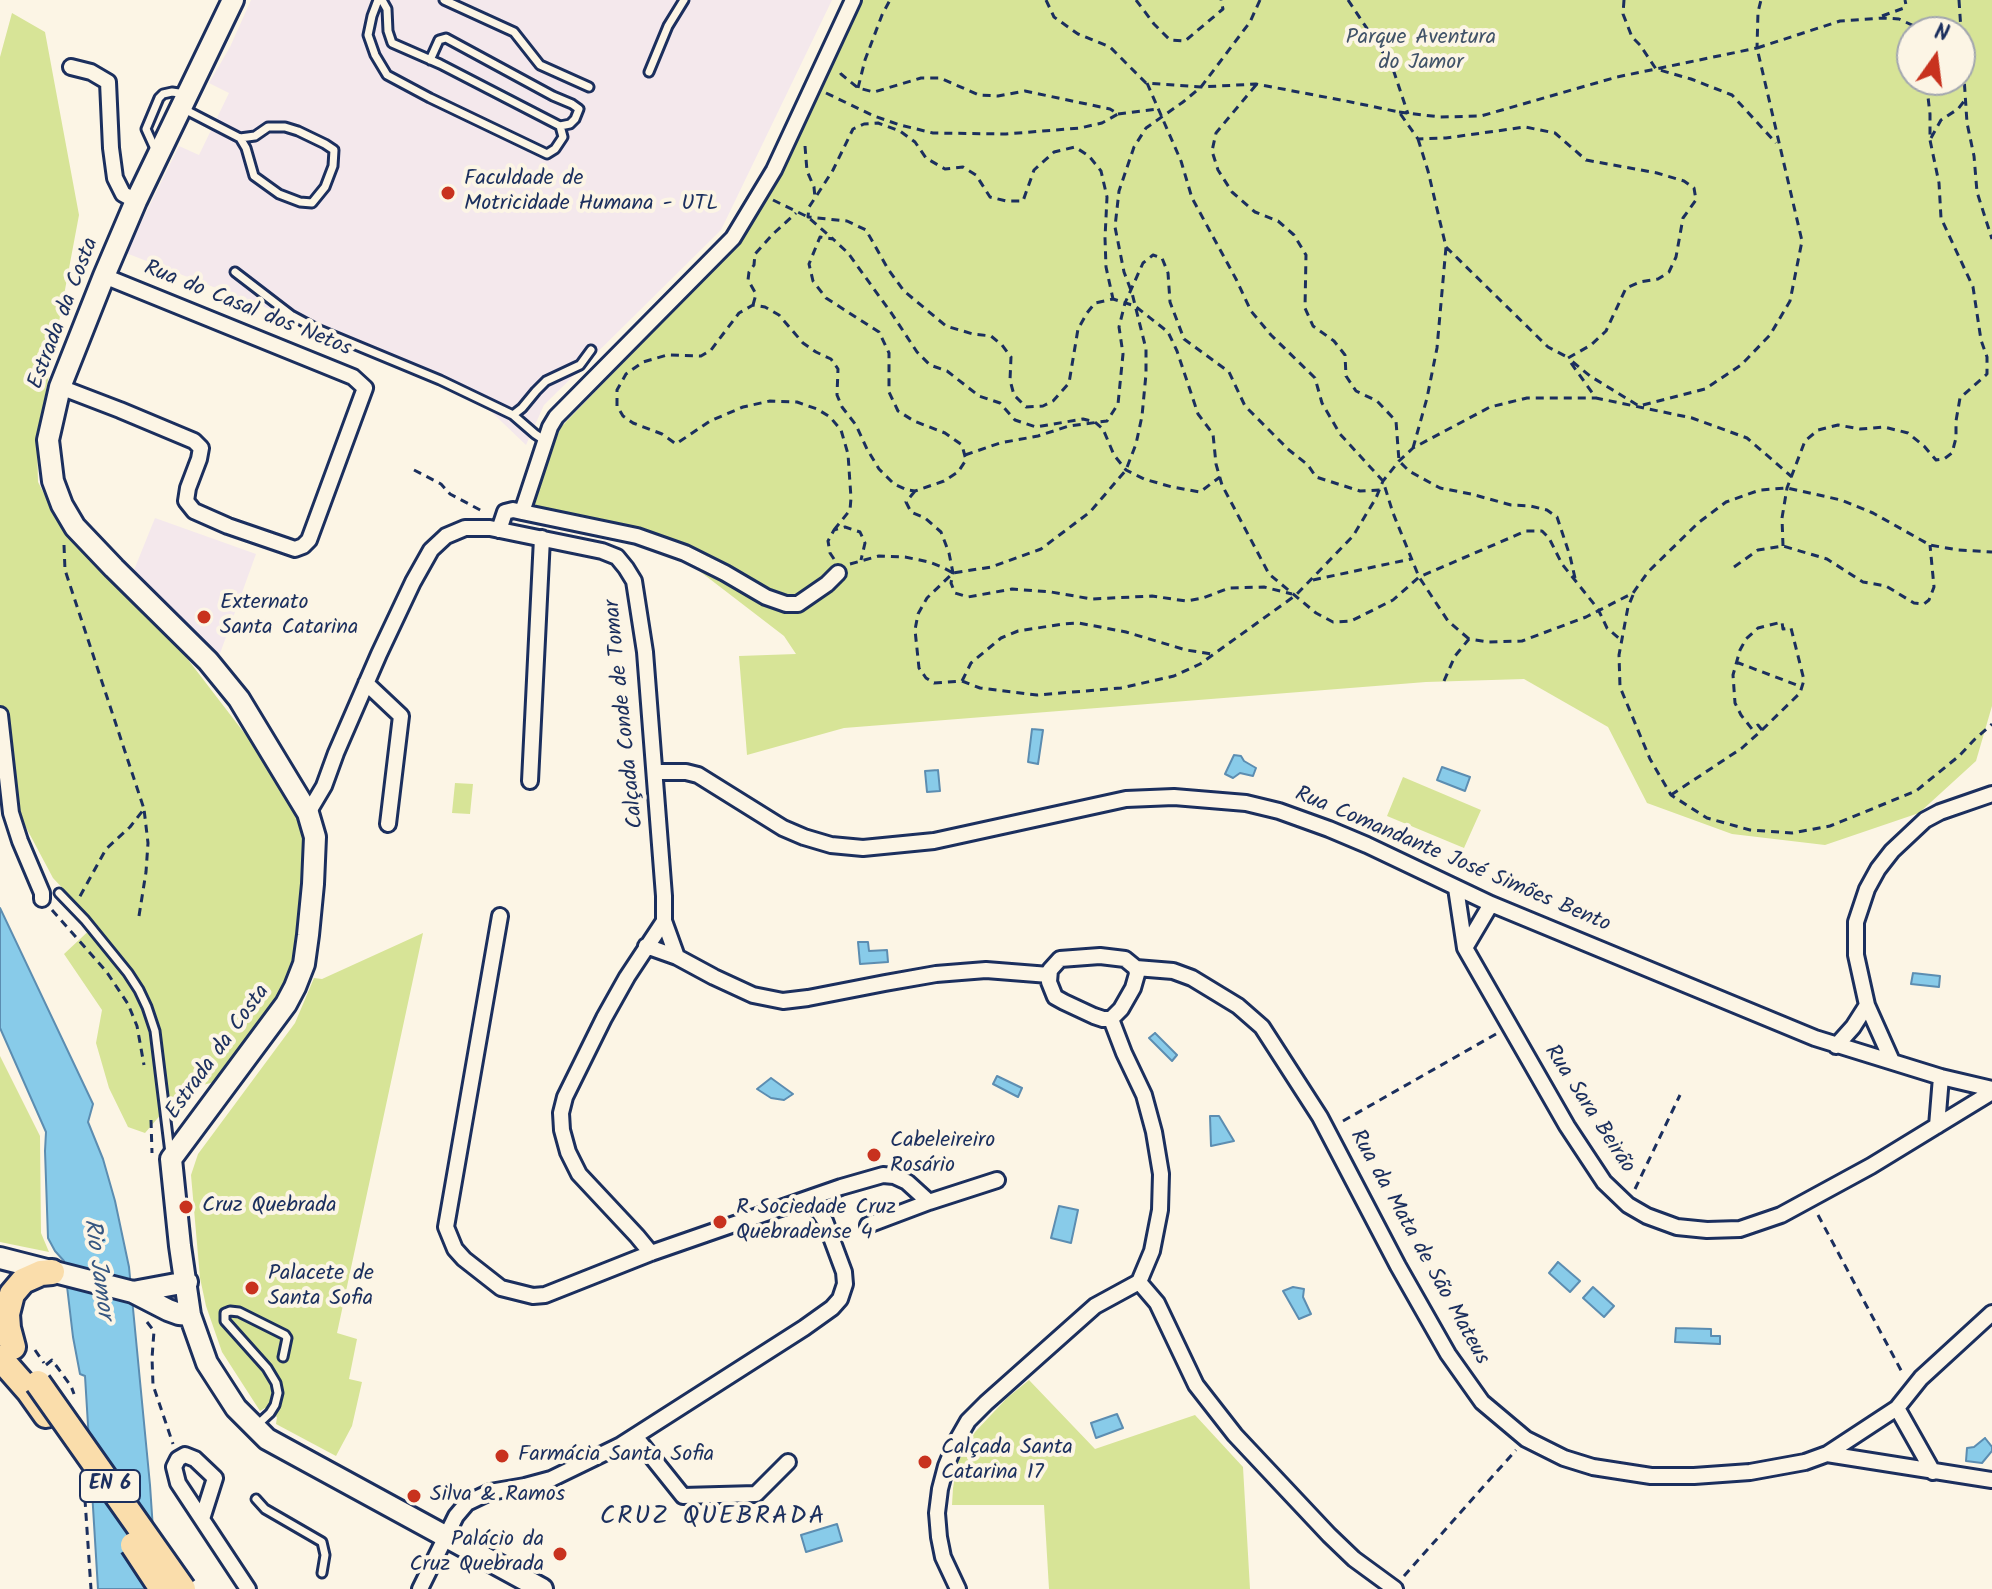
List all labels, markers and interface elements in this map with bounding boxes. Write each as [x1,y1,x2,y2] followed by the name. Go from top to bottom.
[1896,16,1976,96] north arrow
[1930,16,1952,53] text: N
[1346,26,1496,78] park label: Parque Aventura do Jamor
[464,167,718,218] place label: Faculdade de Motricidade Humana - UTL
[439,184,457,202] marker: Faculdade de Motricidade Humana - UTL
[24,235,106,393] street label: Estrada da Costa
[139,256,355,364] street label: Rua do Casal dos Netos
[220,591,358,642] place label: Externato Santa Catarina
[601,598,651,830] street label: Calçada Conde de Tomar
[195,608,213,626] marker: Externato Santa Catarina
[1290,782,1614,940] street label: Rua Comandante José Simões Bento
[161,981,277,1125] street label: Estrada da Costa
[1537,1041,1639,1179] street label: Rua Sara Beirão
[1342,1126,1494,1370] street label: Rua da Mata de São Mateus
[890,1129,995,1180] place label: Cabeleireiro Rosário
[865,1146,883,1164] marker: Cabeleireiro Rosário
[202,1194,337,1220] place label: Cruz Quebrada
[736,1196,896,1248] place label: R Sociedade Cruz Quebradense 4
[177,1198,195,1216] marker: Cruz Quebrada
[711,1213,729,1231] marker: R Sociedade Cruz Quebradense 4
[75,1217,117,1321] water label: Rio Jamor
[268,1262,374,1314] place label: Palacete de Santa Sofia
[243,1279,261,1297] marker: Palacete de Santa Sofia
[941,1436,1073,1488] place label: Calçada Santa Catarina 17
[518,1443,714,1469] place label: Farmácia Santa Sofia
[493,1447,511,1465] marker: Farmácia Santa Sofia
[916,1453,934,1471] marker: Calçada Santa Catarina 17
[80,1470,140,1502] road number: EN 6
[430,1483,565,1509] place label: Silva & Ramos
[405,1487,423,1505] marker: Silva & Ramos
[600,1503,826,1535] district label: CRUZ QUEBRADA
[409,1528,544,1580] place label: Palácio da Cruz Quebrada
[551,1545,569,1563] marker: Palácio da Cruz Quebrada

